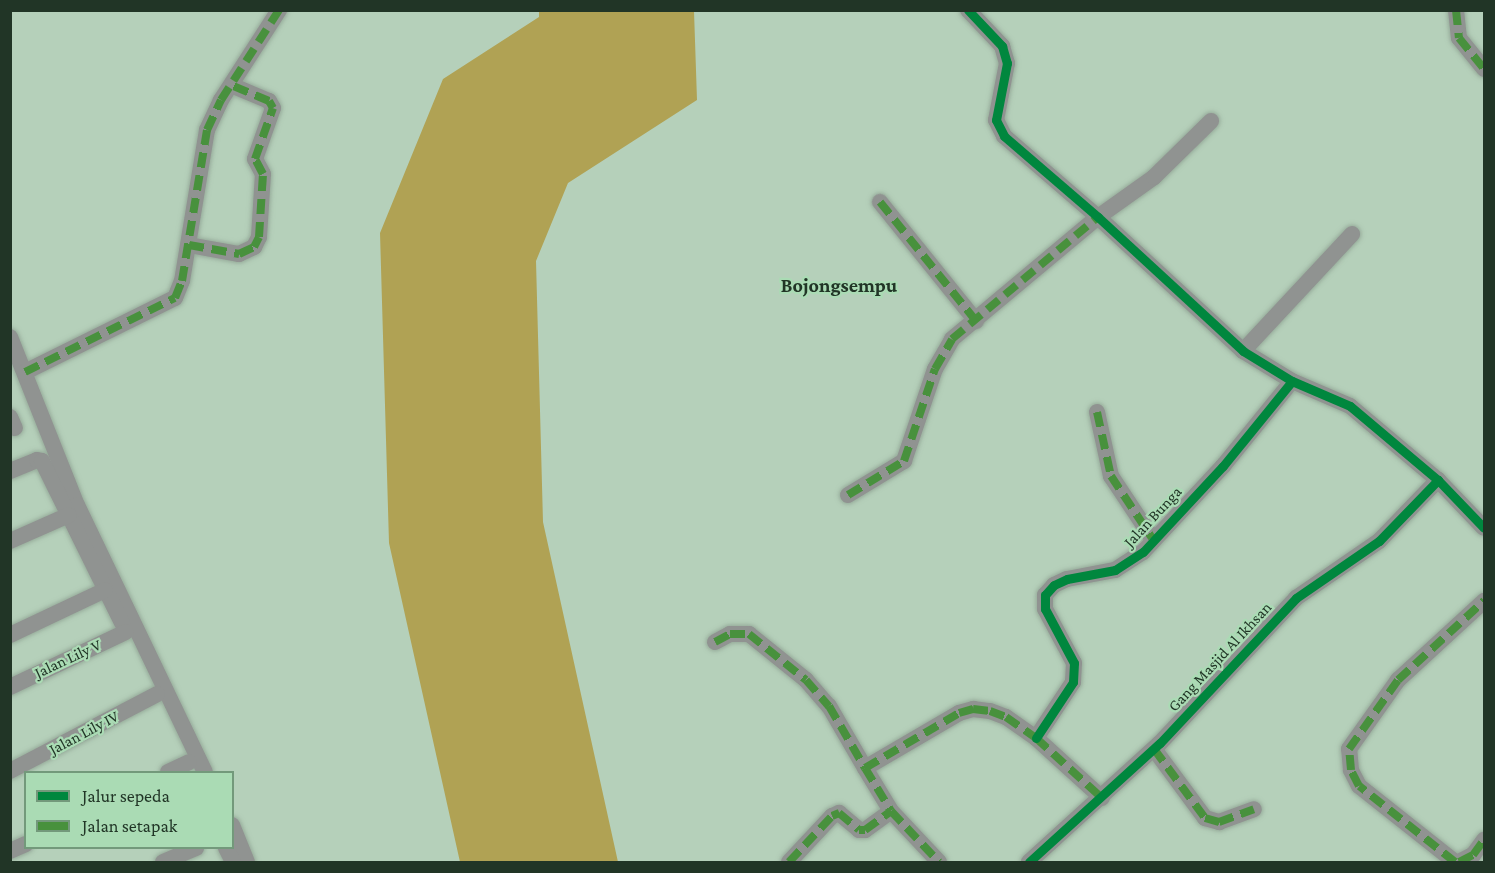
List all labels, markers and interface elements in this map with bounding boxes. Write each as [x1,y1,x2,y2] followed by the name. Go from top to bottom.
[781,273,897,297] district label: Bojongsempu
[1120,483,1186,551] street label: Jalan Bunga
[1164,598,1276,716] street label: Gang Masjid Al Ikhsan
[32,635,104,683] street label: Jalan Lily V
[46,707,122,759] street label: Jalan Lily IV
[24,771,234,849] legend
[82,786,170,806] text: Jalur sepeda
[82,816,177,836] text: Jalan setapak

